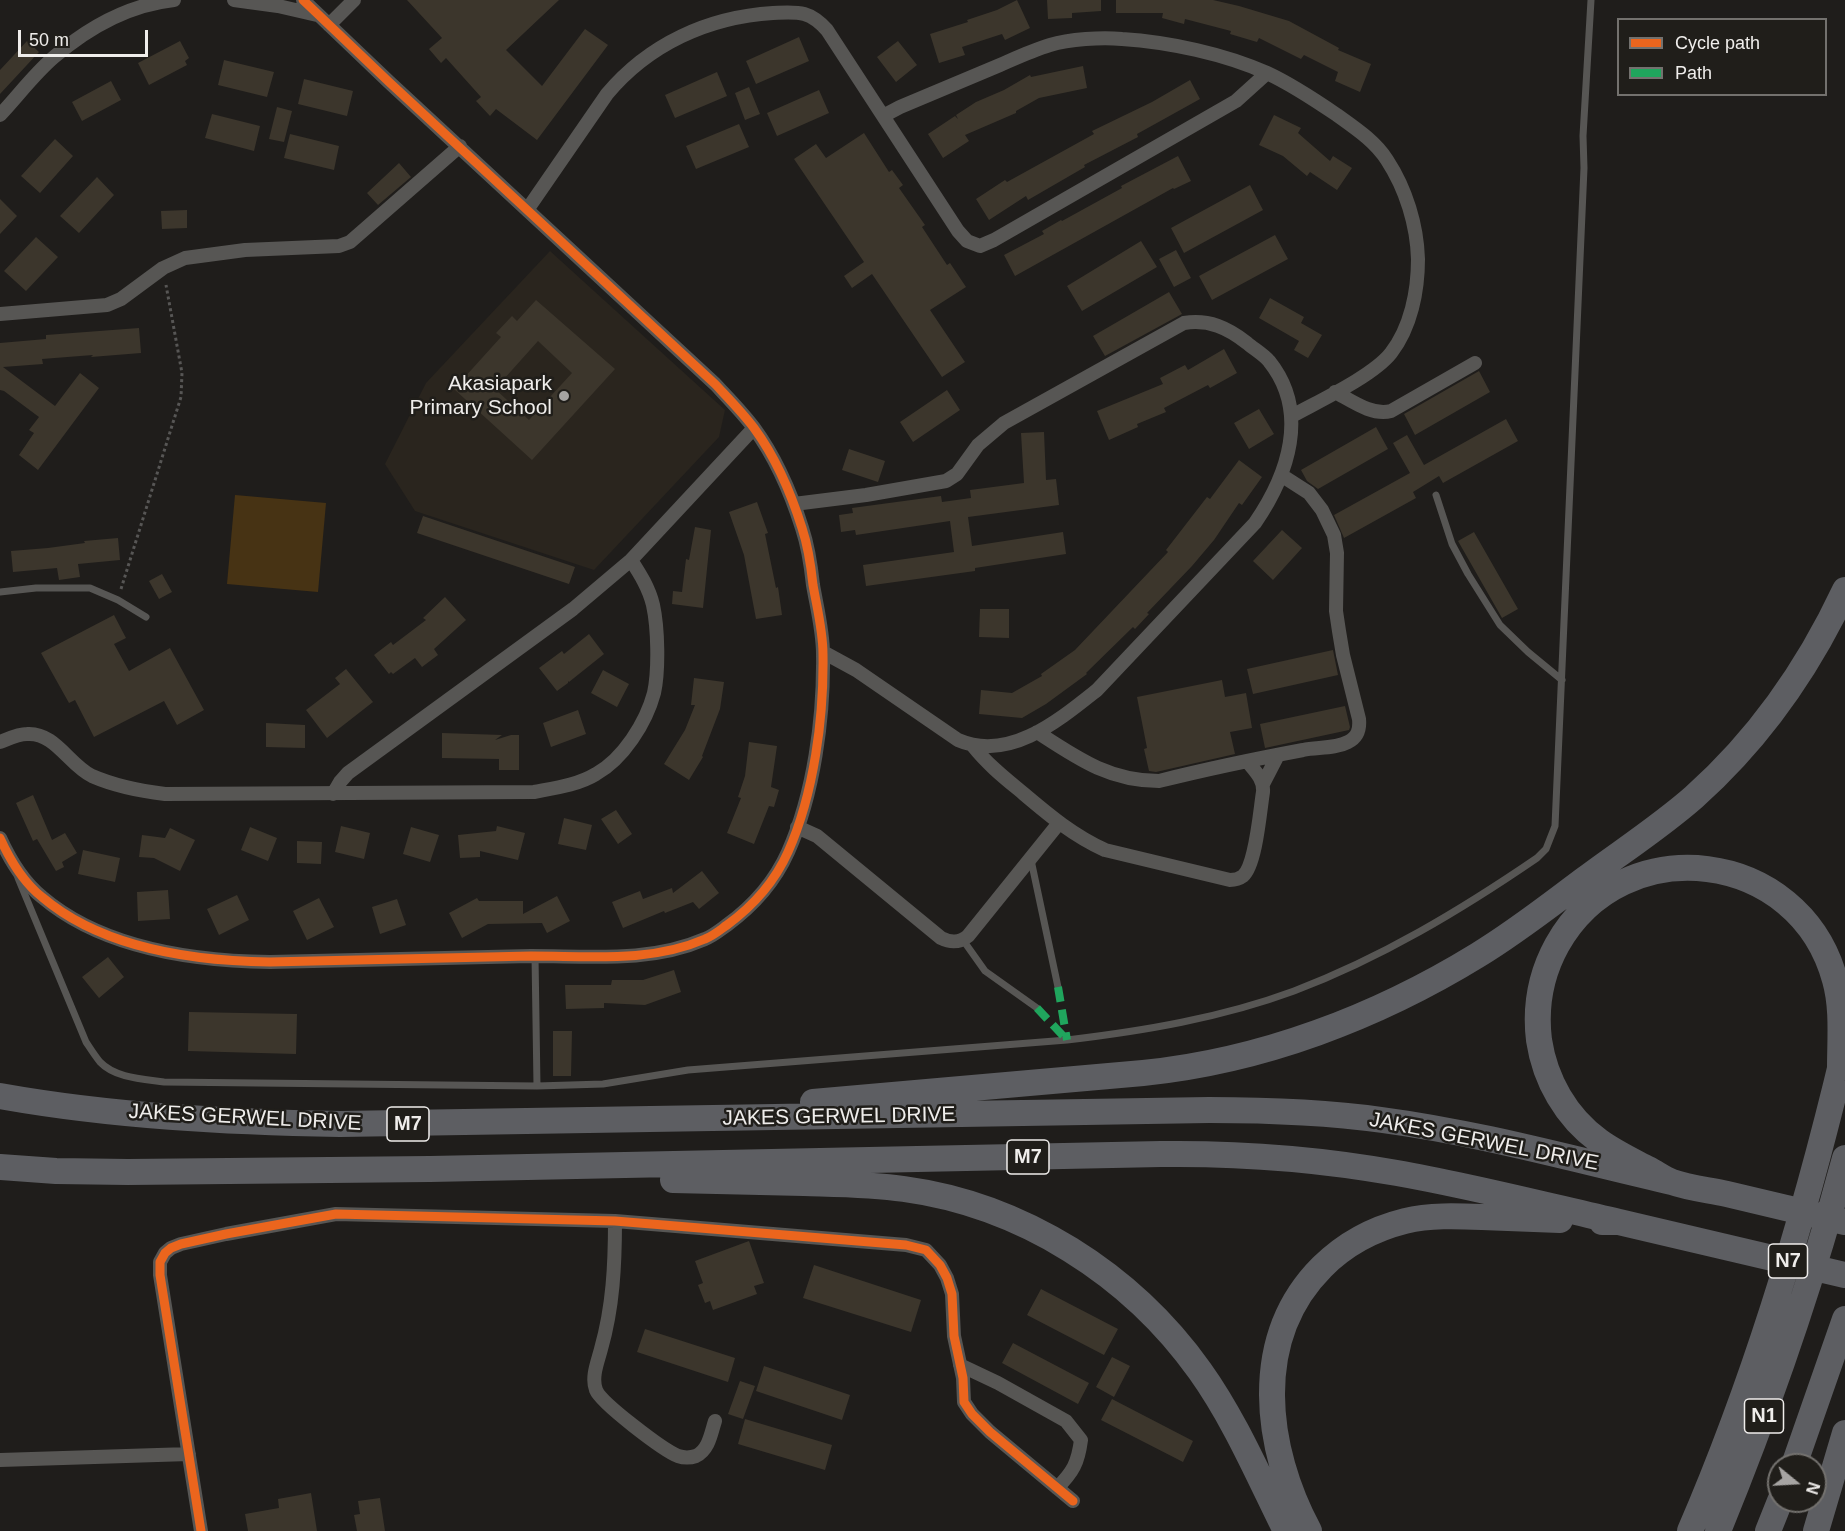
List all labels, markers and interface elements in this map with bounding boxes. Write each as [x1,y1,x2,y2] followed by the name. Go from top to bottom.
[21,18,152,56] scale bar
[1617,18,1827,96] legend
[29,30,69,50] text: 50 m
[1675,33,1760,53] text: Cycle path
[1675,63,1712,83] text: Path
[410,371,552,421] place label: Akasiapark Primary School
[557,389,571,403] marker: Akasiapark Primary School
[128,1099,362,1137] street label: JAKES GERWEL DRIVE
[722,1102,956,1132] street label: JAKES GERWEL DRIVE
[387,1107,429,1141] road number: M7
[1367,1107,1601,1177] street label: JAKES GERWEL DRIVE
[1007,1140,1049,1174] road number: M7
[1768,1244,1808,1278] road number: N7
[1744,1399,1784,1433] road number: N1
[1767,1453,1827,1513] north arrow
[1803,1480,1823,1496] text: N

